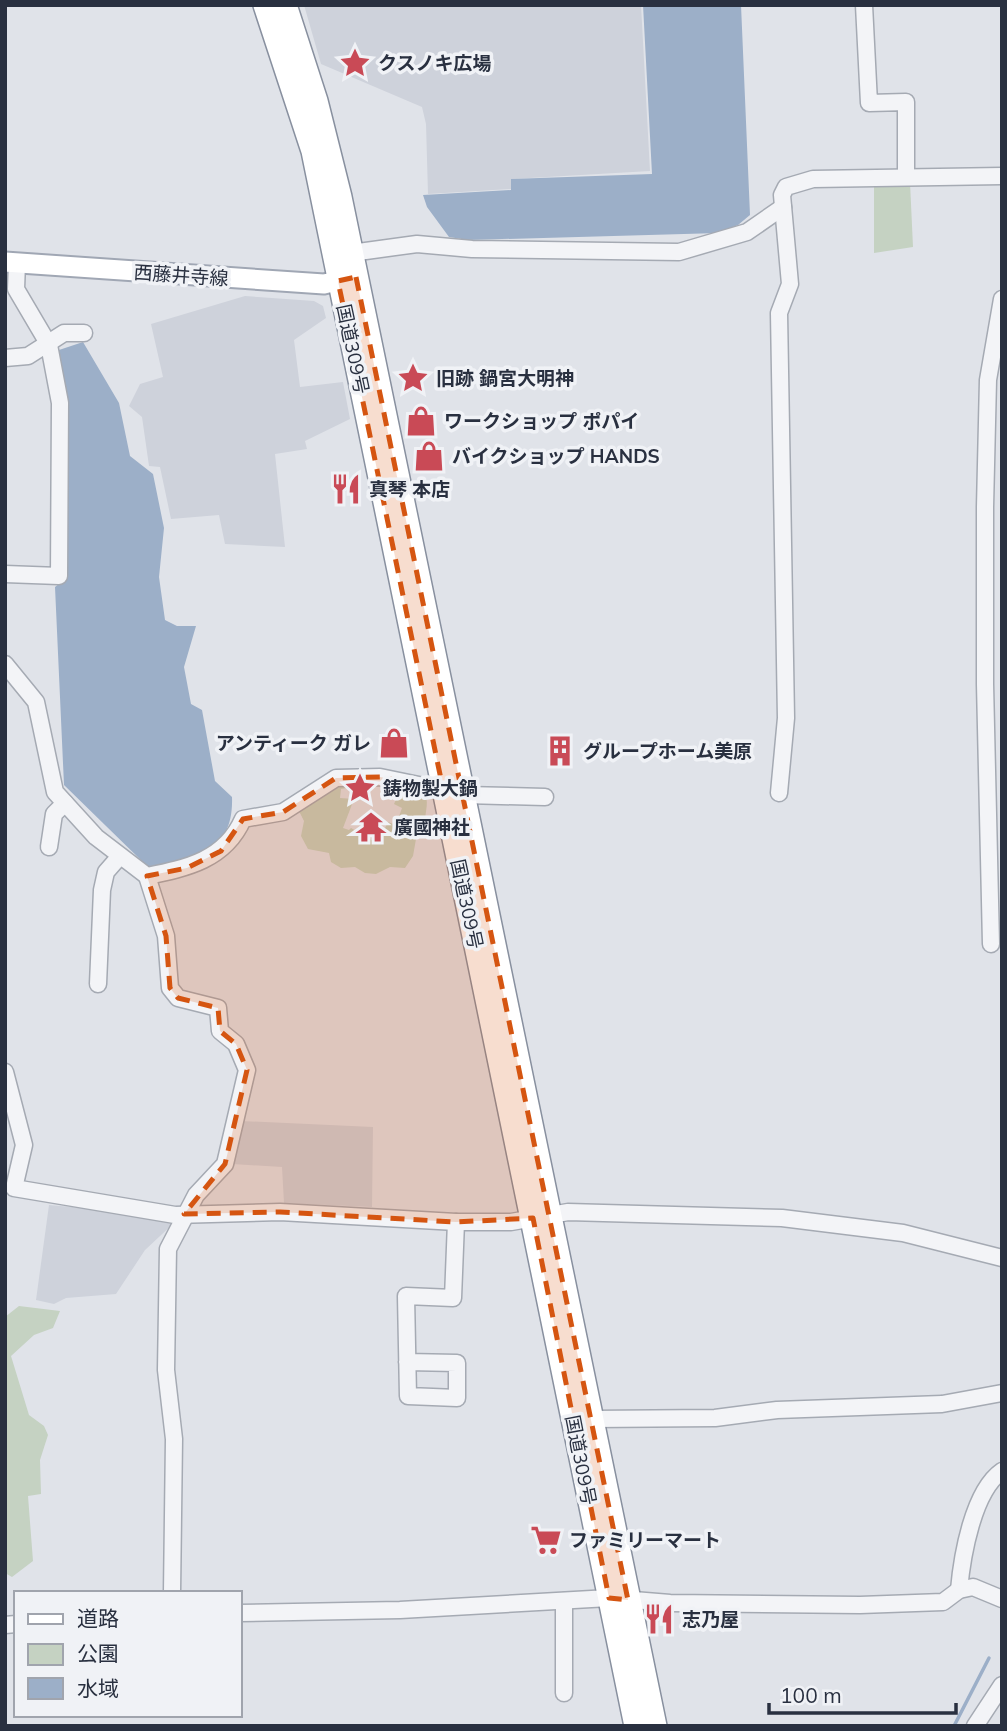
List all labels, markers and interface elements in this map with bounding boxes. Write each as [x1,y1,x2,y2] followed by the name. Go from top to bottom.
[338,46,372,80] place icon: クスノキ広場
[378,51,491,75] place label: クスノキ広場
[133,260,229,290] street label: 西藤井寺線
[332,302,374,396] street label: 国道309号
[396,361,430,395] place icon: 旧跡 鍋宮大明神
[436,366,574,390] place label: 旧跡 鍋宮大明神
[404,404,438,438] shop icon: ワークショップ ポパイ
[444,409,639,433] place label: ワークショップ ポパイ
[412,439,446,473] shop icon: バイクショップ HANDS
[452,444,660,468] place label: バイクショップ HANDS
[329,472,363,506] restaurant icon: 真琴 本店
[369,477,450,501] place label: 真琴 本店
[377,726,411,760] shop icon: アンティーク ガレ
[216,731,371,755] place label: アンティーク ガレ
[543,734,577,768] building icon: グループホーム美原
[583,739,752,763] place label: グループホーム美原
[343,771,377,805] place icon: 鋳物製大鍋
[382,776,478,800] place label: 鋳物製大鍋
[354,810,388,844] temple icon: 廣國神社
[394,815,470,839] place label: 廣國神社
[446,857,488,951] street label: 国道309号
[561,1413,601,1507] street label: 国道309号
[529,1523,563,1557] supermarket icon: ファミリーマート
[569,1528,721,1552] place label: ファミリーマート
[14,1591,242,1717] legend
[642,1602,676,1636] restaurant icon: 志乃屋
[77,1605,119,1631] text: 道路
[682,1607,739,1631] place label: 志乃屋
[77,1640,119,1666] text: 公園
[769,1672,956,1716] scale bar
[77,1675,119,1701] text: 水域
[780,1682,842,1708] text: 100 m

